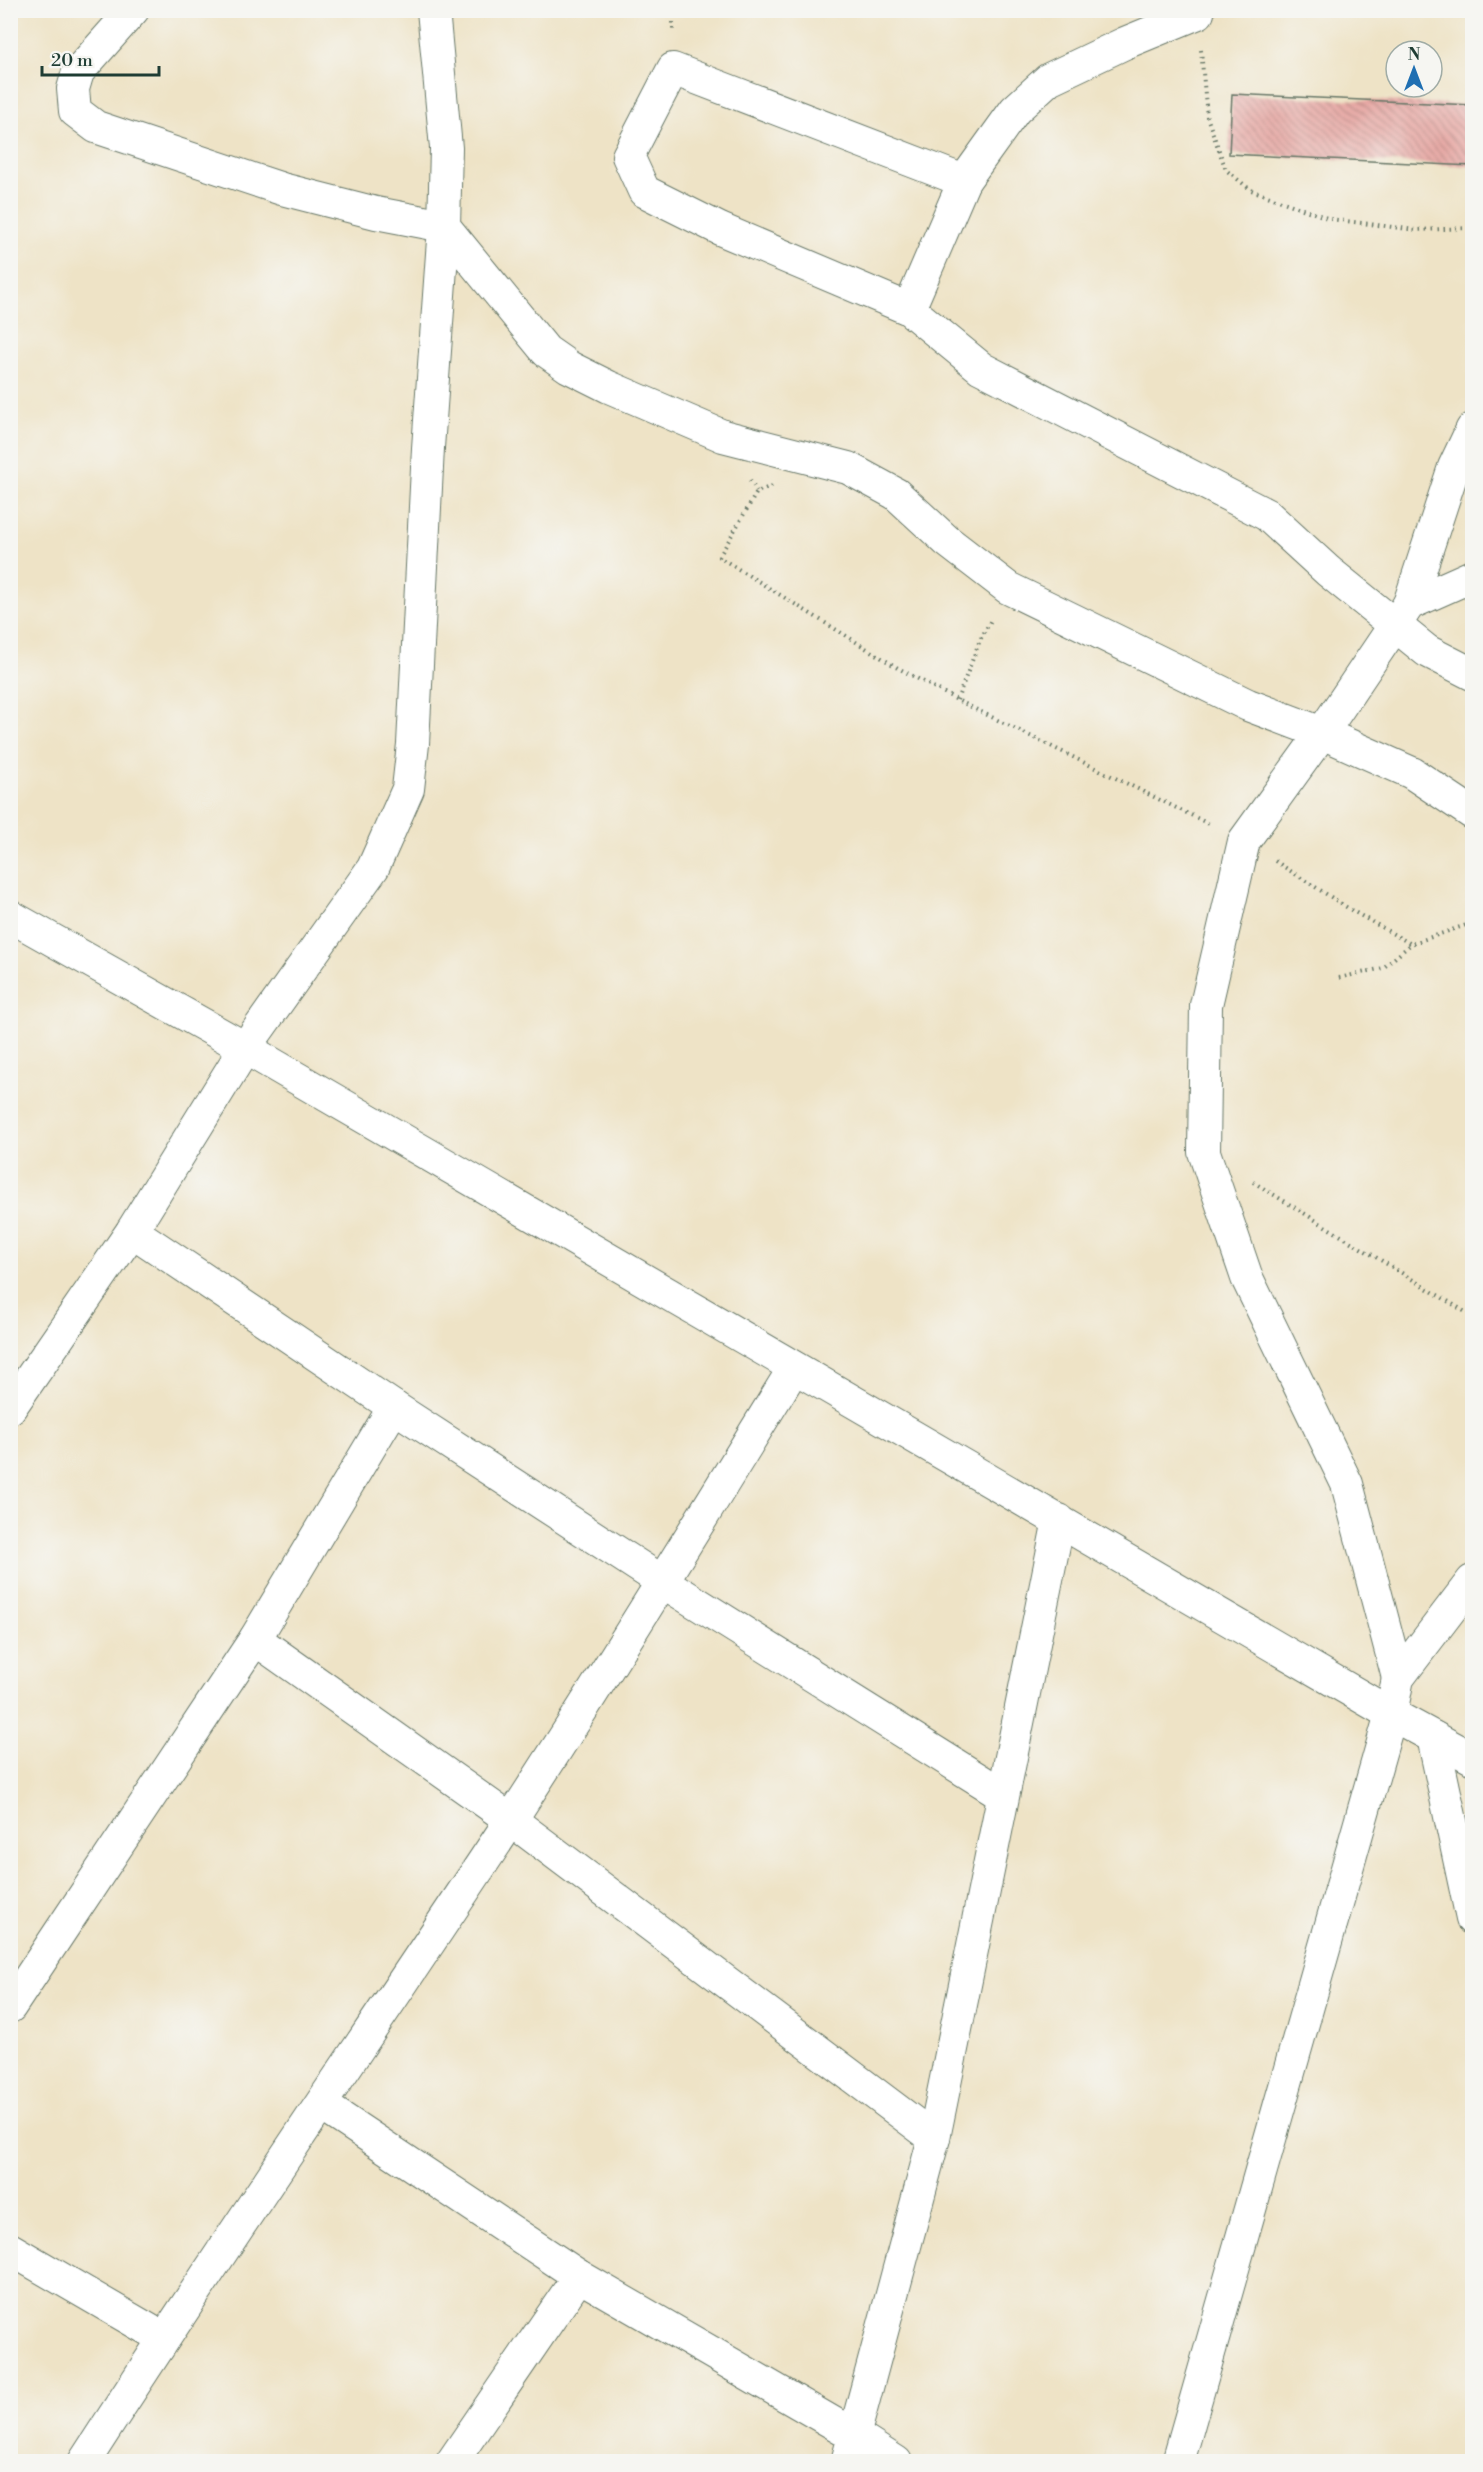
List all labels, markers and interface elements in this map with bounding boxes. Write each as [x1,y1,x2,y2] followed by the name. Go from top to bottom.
[42,39,159,77] scale bar
[1384,39,1444,99] north arrow
[1408,45,1421,65] text: N
[51,49,93,72] text: 20 m

